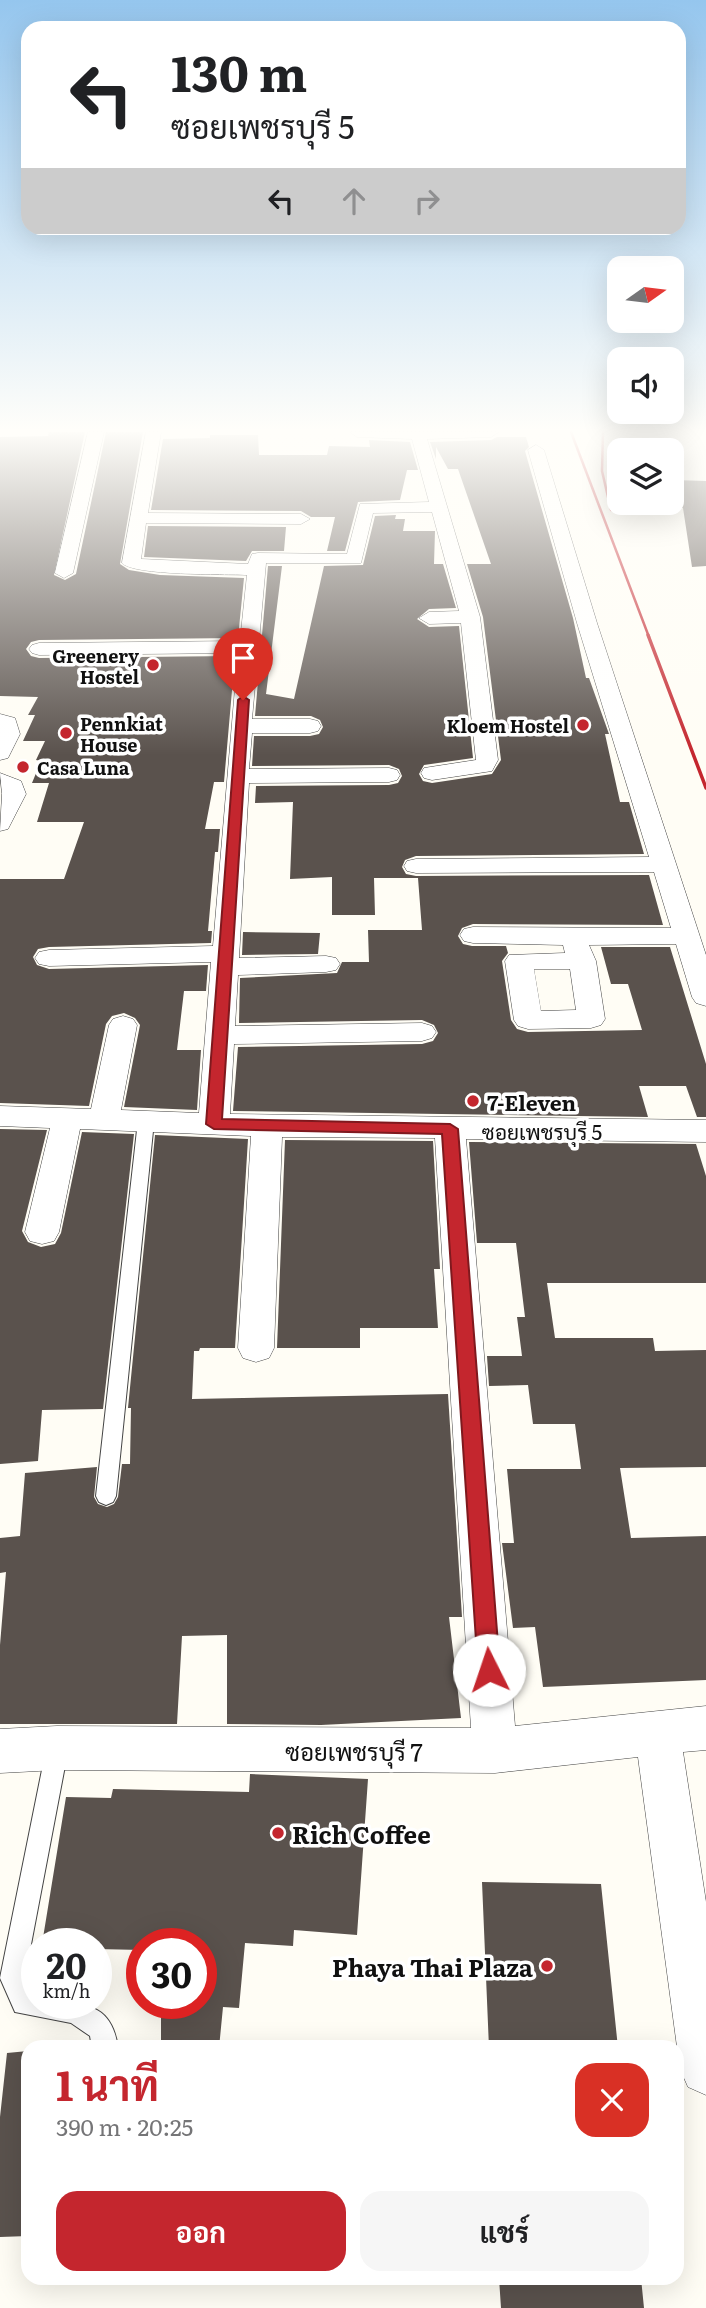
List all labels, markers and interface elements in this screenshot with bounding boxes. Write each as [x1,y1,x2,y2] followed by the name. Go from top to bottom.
[171,34,307,107] text: 130 m
[56,49,147,140] icon: left
[171,101,354,149] text: ซอยเพชรบุรี 5
[262,182,300,220] icon: left
[335,182,373,220] icon: ahead
[408,182,446,220] icon: right
[607,256,684,332] north arrow
[607,256,684,515] map controls
[607,347,684,424] button: sound
[607,438,684,515] button: layers
[213,628,273,700] pin
[224,639,262,677] icon: arrive
[52,642,139,690] place label: Greenery Hostel
[145,657,161,673] marker: Greenery Hostel
[80,710,163,758] place label: Pennkiat House
[446,712,569,739] place label: Kloem Hostel
[575,717,591,733] marker: Kloem Hostel
[58,725,74,741] marker: Pennkiat House
[37,754,130,781] place label: Casa Luna
[15,759,31,775] marker: Casa Luna
[487,1086,576,1117] place label: 7-Eleven
[465,1093,481,1109] marker: 7-Eleven
[482,1115,602,1147] street label: ซอยเพชรบุรี 5
[452,1633,526,1707] position arrow
[285,1733,423,1769] street label: ซอยเพชรบุรี 7
[292,1816,431,1851] place label: Rich Coffee
[270,1825,286,1841] marker: Rich Coffee
[126,1928,217,2019] speed limit sign: 30
[46,1938,87,1990] text: 20
[332,1949,533,1984] place label: Phaya Thai Plaza
[539,1958,555,1974] marker: Phaya Thai Plaza
[43,1977,90,2004] text: km/h
[56,2052,159,2114] text: 1 นาที
[575,2063,649,2137] button: close
[56,2109,193,2143] text: 390 m · 20:25
[56,2191,346,2271] button: ออก
[360,2191,649,2271] button: แชร์

